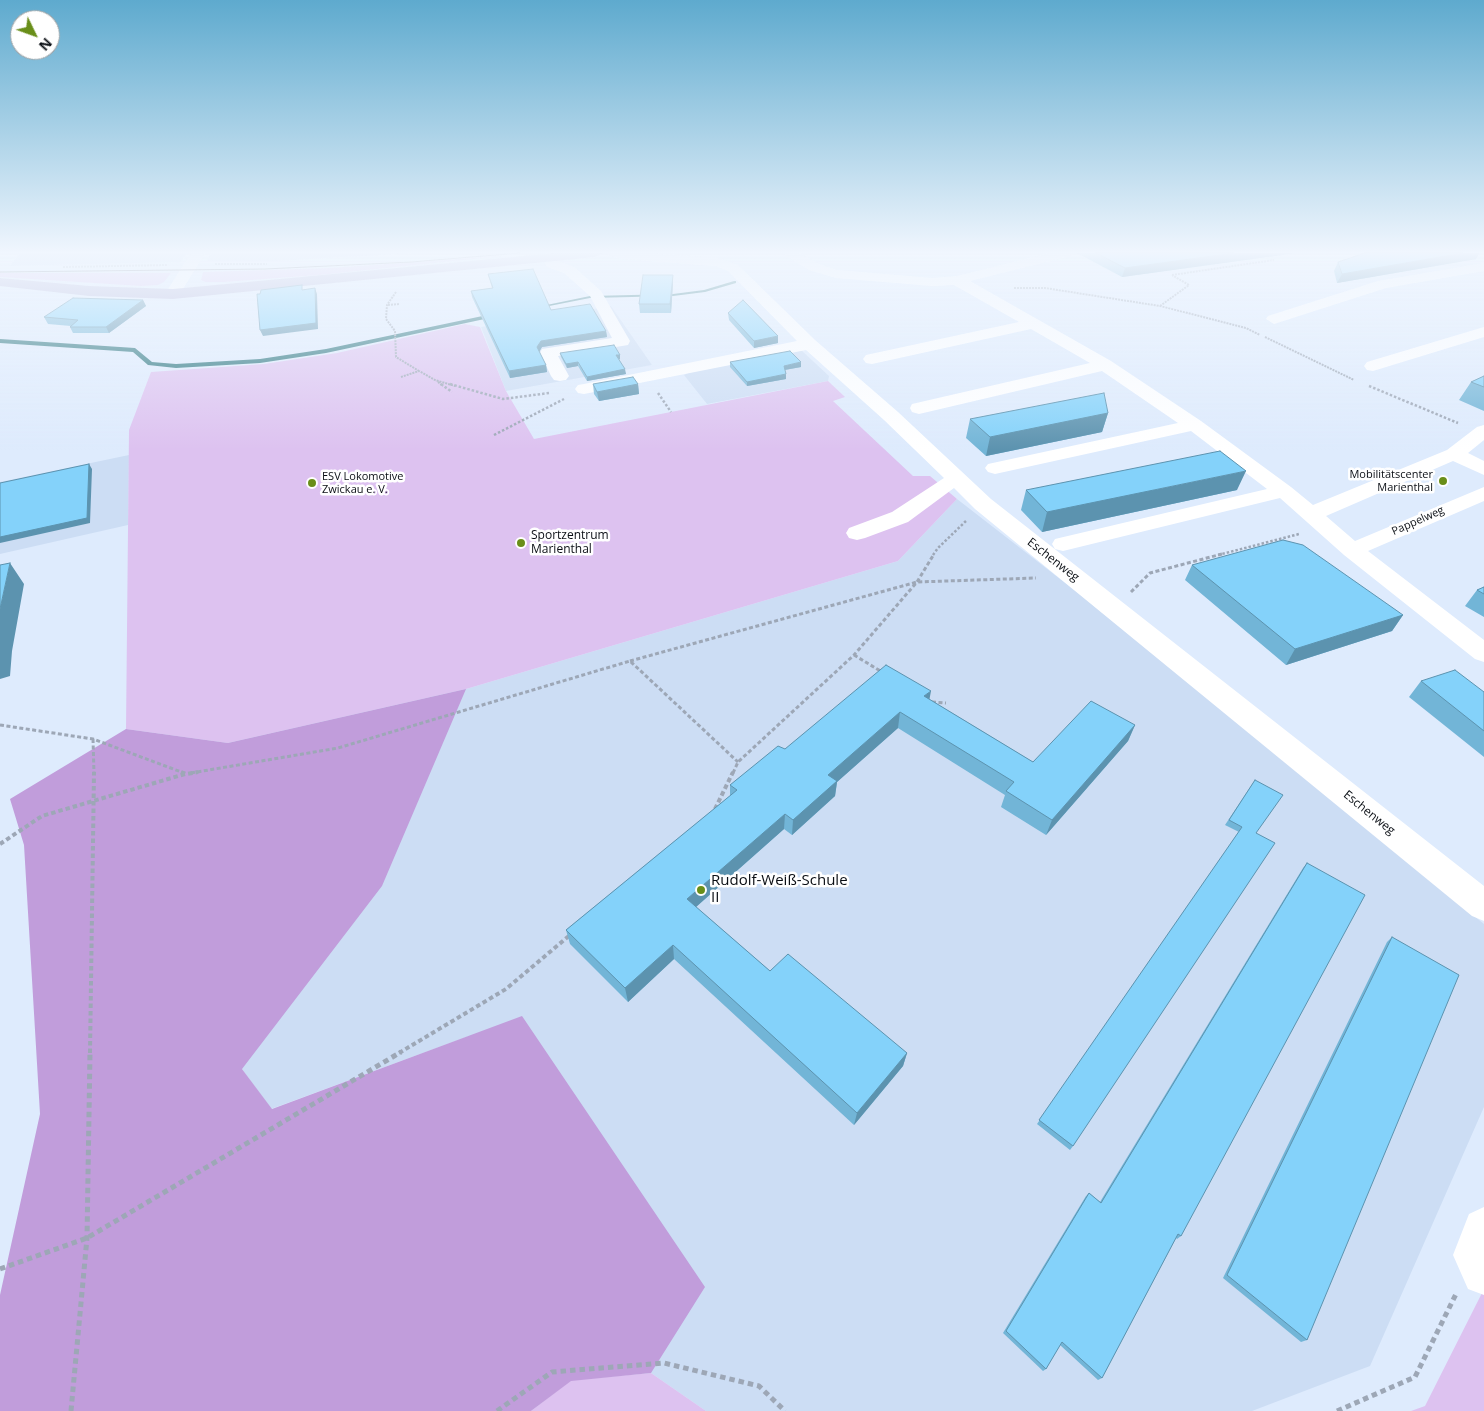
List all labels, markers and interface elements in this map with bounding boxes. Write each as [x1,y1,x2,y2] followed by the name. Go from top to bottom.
[10,10,60,60] north arrow
[35,34,57,55] text: N
[1349,468,1433,494] place label: Mobilitätscenter Marienthal
[322,470,403,496] place label: ESV Lokomotive Zwickau e. V.
[1437,475,1449,487] marker: Mobilitätscenter Marienthal
[306,477,318,489] marker: ESV Lokomotive Zwickau e. V.
[1390,504,1446,538] street label: Pappelweg
[531,529,609,557] place label: Sportzentrum Marienthal
[1024,535,1082,585] street label: Eschenweg
[515,537,527,549] marker: Sportzentrum Marienthal
[1340,788,1398,838] street label: Eschenweg
[711,872,848,907] place label: Rudolf-Weiß-Schule II
[695,884,707,896] marker: Rudolf-Weiß-Schule II

